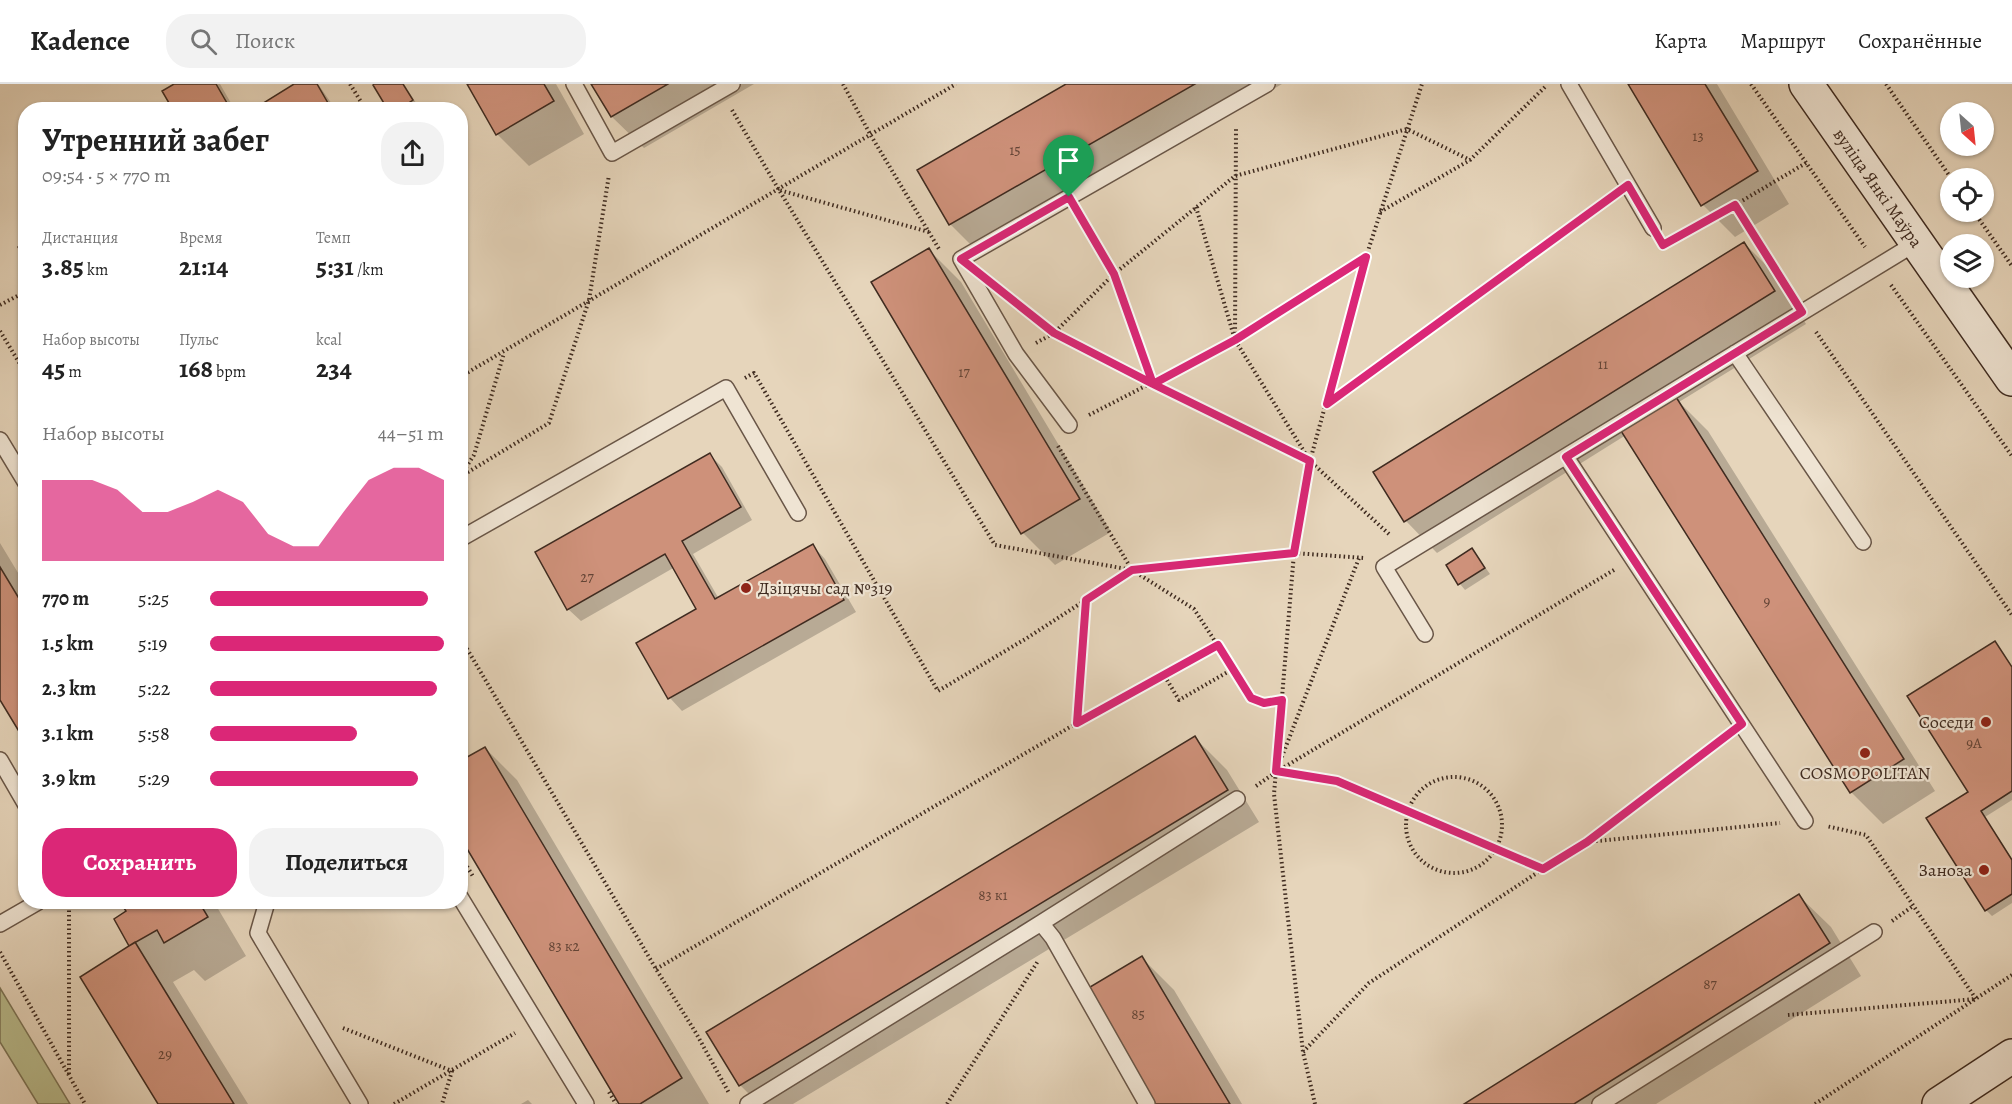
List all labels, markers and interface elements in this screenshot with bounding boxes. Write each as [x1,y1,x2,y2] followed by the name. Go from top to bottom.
[166,14,586,68] search box
[30,22,130,60] text: Kadence
[187,25,220,58] icon: search
[235,26,295,56] text: Поиск
[1654,27,1707,55] text: Карта
[1740,27,1825,55] text: Маршрут
[1858,27,1982,55] text: Сохранённые
[1940,102,1994,156] north arrow
[1940,102,1994,288] map controls
[42,117,269,162] text: Утренний забег
[381,122,444,185] button: share
[1828,123,1929,253] street label: вуліца Янкі Маўра
[1692,126,1704,146] house number: 13
[1043,135,1094,197] pin
[1009,140,1021,160] house number: 15
[1052,144,1085,177] icon: arrive
[42,162,171,189] text: 09:54 · 5 × 770 m
[1940,168,1994,222] button: locate
[42,227,118,249] text: Дистанция
[179,227,223,249] text: Время
[316,227,351,249] text: Темп
[1940,234,1994,288] button: layers
[42,249,84,284] text: 3.85
[179,249,229,284] text: 21:14
[316,249,354,284] text: 5:31
[84,259,108,281] text: km
[354,259,383,281] text: /km
[42,329,140,351] text: Набор высоты
[179,329,219,351] text: Пульс
[316,329,342,351] text: kcal
[42,351,65,386] text: 45
[179,351,213,386] text: 168
[316,351,352,386] text: 234
[1598,354,1608,374] house number: 11
[65,361,82,383] text: m
[213,361,246,383] text: bpm
[958,362,970,382] house number: 17
[42,420,165,447] text: Набор высоты
[378,420,444,447] text: 44–51 m
[580,567,594,587] house number: 27
[758,576,892,600] place label: Дзіцячы сад №319
[739,581,753,595] marker: Дзіцячы сад №319
[42,585,89,612] text: 770 m
[138,585,169,612] text: 5:25
[1764,591,1771,611] house number: 9
[42,630,94,657] text: 1.5 km
[138,630,167,657] text: 5:19
[42,675,96,702] text: 2.3 km
[138,675,170,702] text: 5:22
[1919,710,1974,734] place label: Соседи
[1979,715,1993,729] marker: Соседи
[42,720,94,747] text: 3.1 km
[138,720,170,747] text: 5:58
[1966,733,1982,753] house number: 9А
[1858,746,1872,760] marker: COSMOPOLITAN
[1800,761,1930,785] place label: COSMOPOLITAN
[42,765,96,792] text: 3.9 km
[138,765,170,792] text: 5:29
[42,828,237,897] button: Сохранить
[249,828,444,897] button: Поделиться
[1919,858,1973,882] place label: Заноза
[1977,863,1991,877] marker: Заноза
[978,885,1008,905] house number: 83 к1
[548,936,580,956] house number: 83 к2
[1703,974,1717,994] house number: 87
[1131,1004,1145,1024] house number: 85
[158,1044,172,1064] house number: 29

